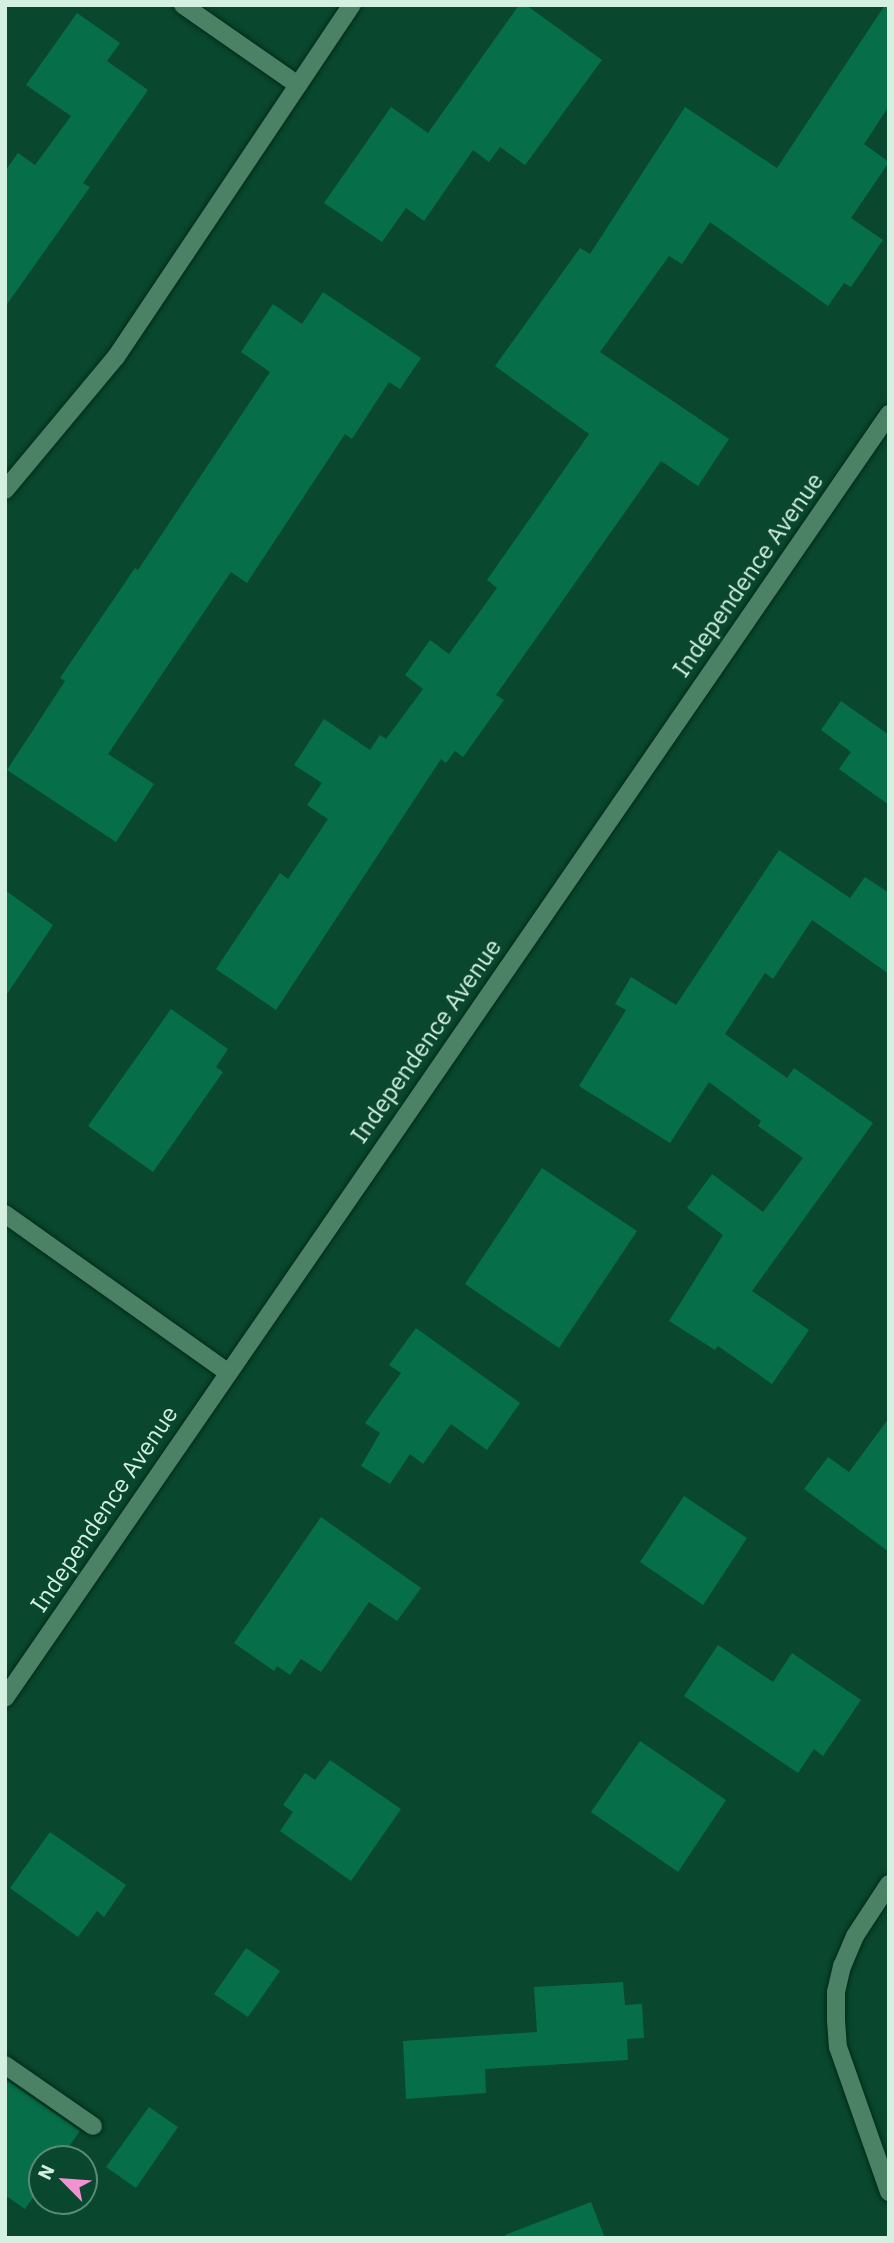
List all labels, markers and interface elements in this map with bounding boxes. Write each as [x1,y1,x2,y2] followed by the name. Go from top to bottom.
[667,467,829,683] street label: Independence Avenue
[345,933,507,1149] street label: Independence Avenue
[24,1400,184,1618] street label: Independence Avenue
[28,2145,98,2215] north arrow
[32,2161,60,2183] text: N

